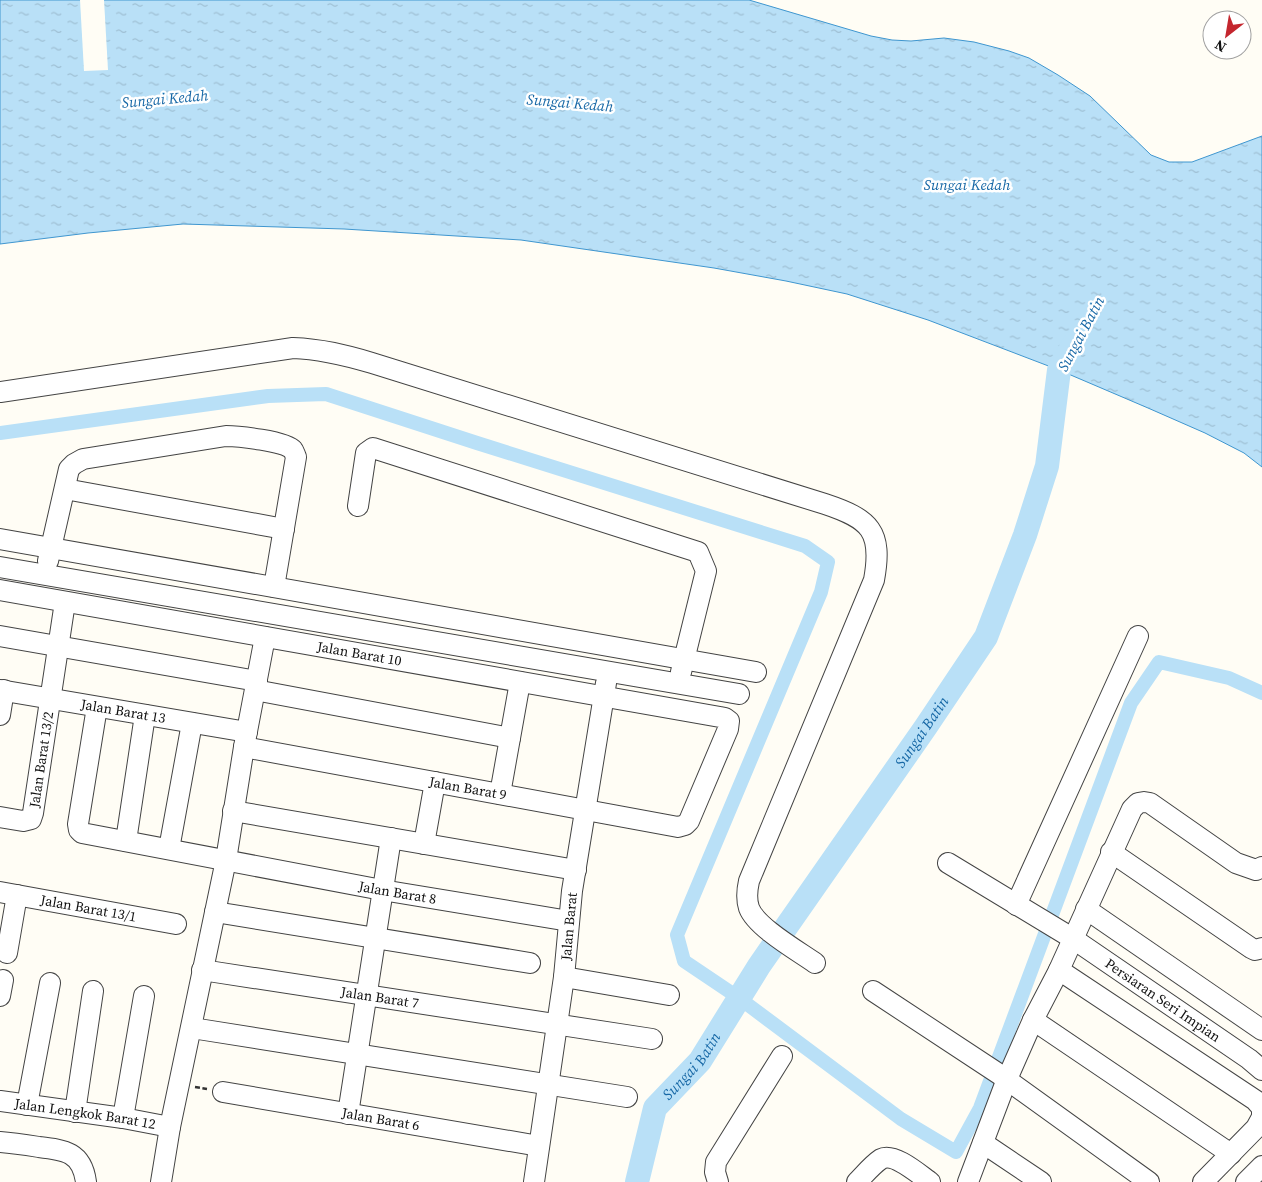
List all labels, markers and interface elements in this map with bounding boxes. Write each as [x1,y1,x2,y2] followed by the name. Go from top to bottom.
[1202,10,1252,60] north arrow
[1211,35,1230,57] text: N
[121,84,209,113] water label: Sungai Kedah
[526,88,614,117] water label: Sungai Kedah
[924,174,1010,195] water label: Sungai Kedah
[1052,292,1109,375] water label: Sungai Batin
[315,636,403,671] street label: Jalan Barat 10
[889,692,954,772] water label: Sungai Batin
[78,694,167,728] street label: Jalan Barat 13
[24,710,58,810] street label: Jalan Barat 13/2
[427,771,508,805] street label: Jalan Barat 9
[356,876,438,909] street label: Jalan Barat 8
[38,889,138,927] street label: Jalan Barat 13/1
[555,891,582,962] street label: Jalan Barat
[1101,953,1225,1047] street label: Persiaran Seri Impian
[339,981,420,1013] street label: Jalan Barat 7
[657,1028,726,1104] water label: Sungai Batin
[12,1093,157,1134] street label: Jalan Lengkok Barat 12
[339,1102,421,1135] street label: Jalan Barat 6

